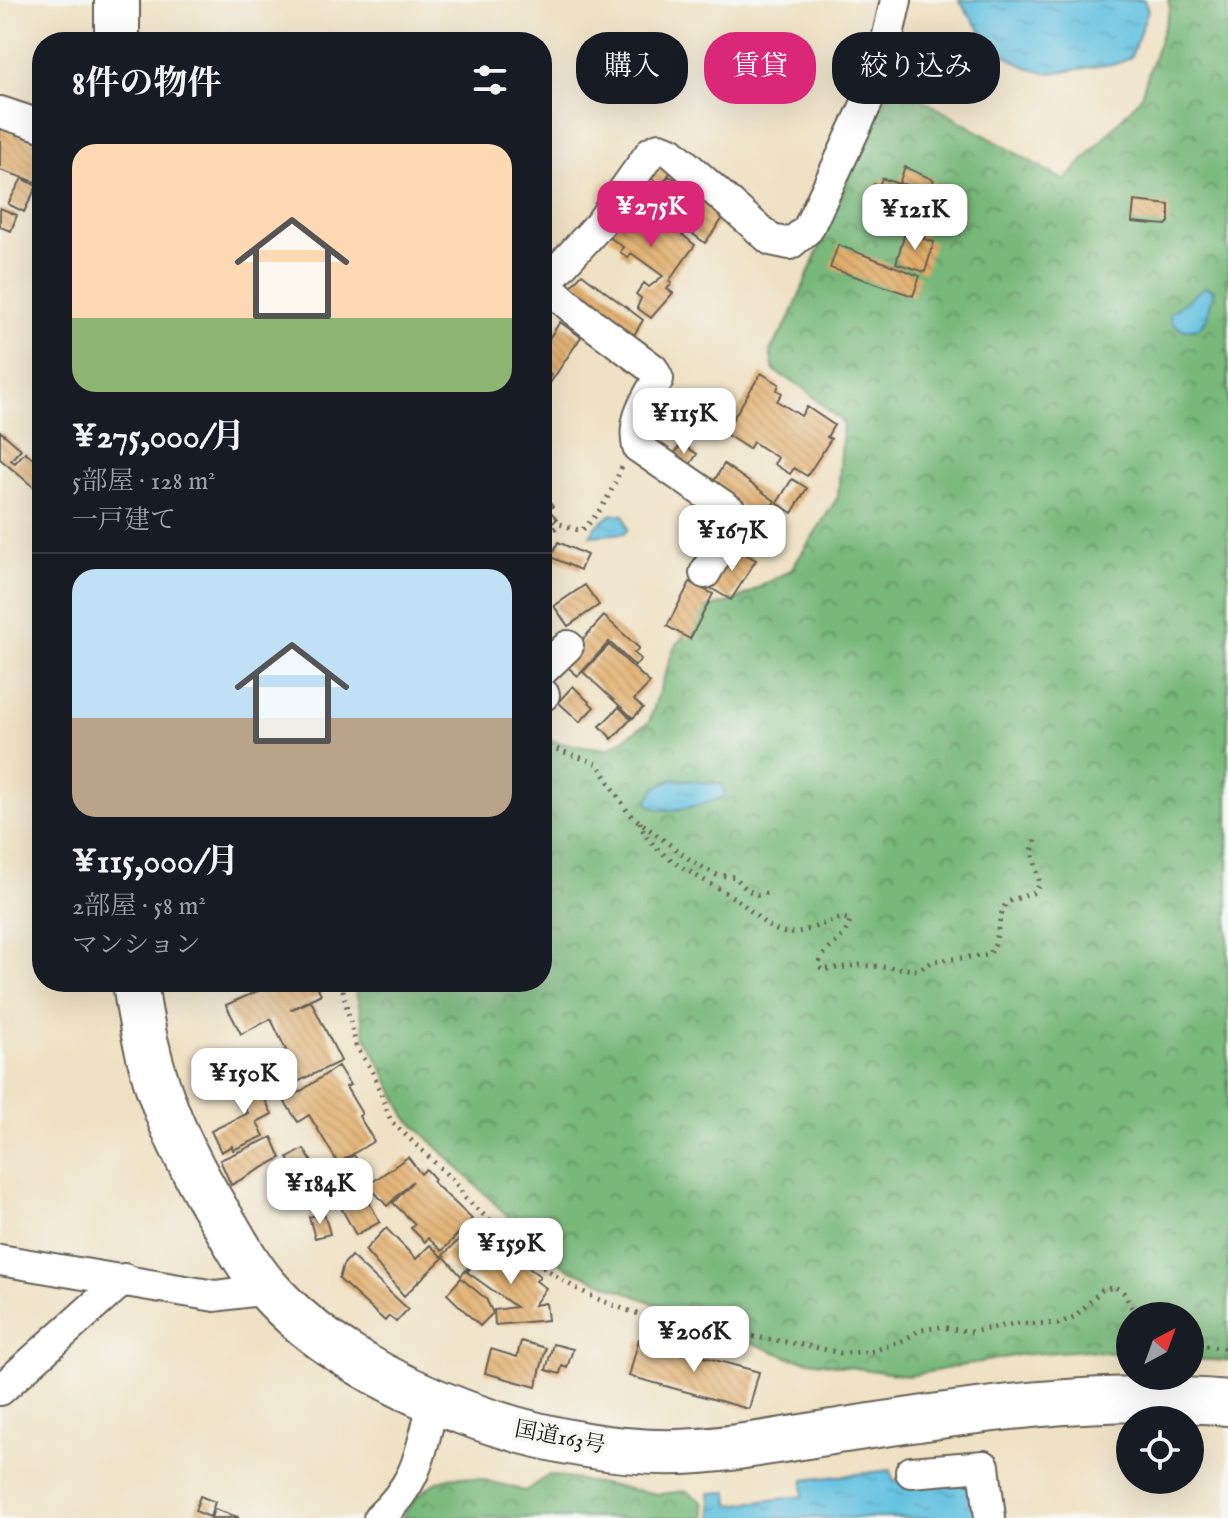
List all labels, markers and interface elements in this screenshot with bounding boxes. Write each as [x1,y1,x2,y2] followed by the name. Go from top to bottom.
[576,32,688,104] chip: 購入
[704,32,816,104] chip: 賃貸
[832,32,1000,104] chip: 絞り込み
[468,58,512,102] icon: filters
[72,63,221,106] text: 8件の物件
[595,181,707,249] pin: ¥275K
[859,184,971,252] pin: ¥121K
[615,190,687,223] text: ¥275K
[880,193,950,226] text: ¥121K
[220,196,364,340] icon: home
[628,388,740,456] pin: ¥115K
[651,397,717,430] text: ¥115K
[72,416,245,459] text: ¥275,000/月
[72,465,216,498] text: 5部屋 · 128 m²
[72,504,176,537] text: 一戸建て
[676,505,788,573] pin: ¥167K
[697,514,767,547] text: ¥167K
[220,621,364,765] icon: home
[72,841,239,884] text: ¥115,000/月
[72,890,206,923] text: 2部屋 · 58 m²
[72,929,201,962] text: マンション
[188,1048,300,1116] pin: ¥150K
[209,1057,279,1090] text: ¥150K
[264,1158,376,1226] pin: ¥184K
[285,1167,355,1200] text: ¥184K
[455,1218,567,1286] pin: ¥159K
[477,1227,545,1260] text: ¥159K
[1116,1302,1204,1390] north arrow
[1116,1302,1204,1494] map controls
[638,1306,750,1374] pin: ¥206K
[657,1315,731,1348] text: ¥206K
[1116,1406,1204,1494] button: locate
[512,1416,608,1460] street label: 国道163号

